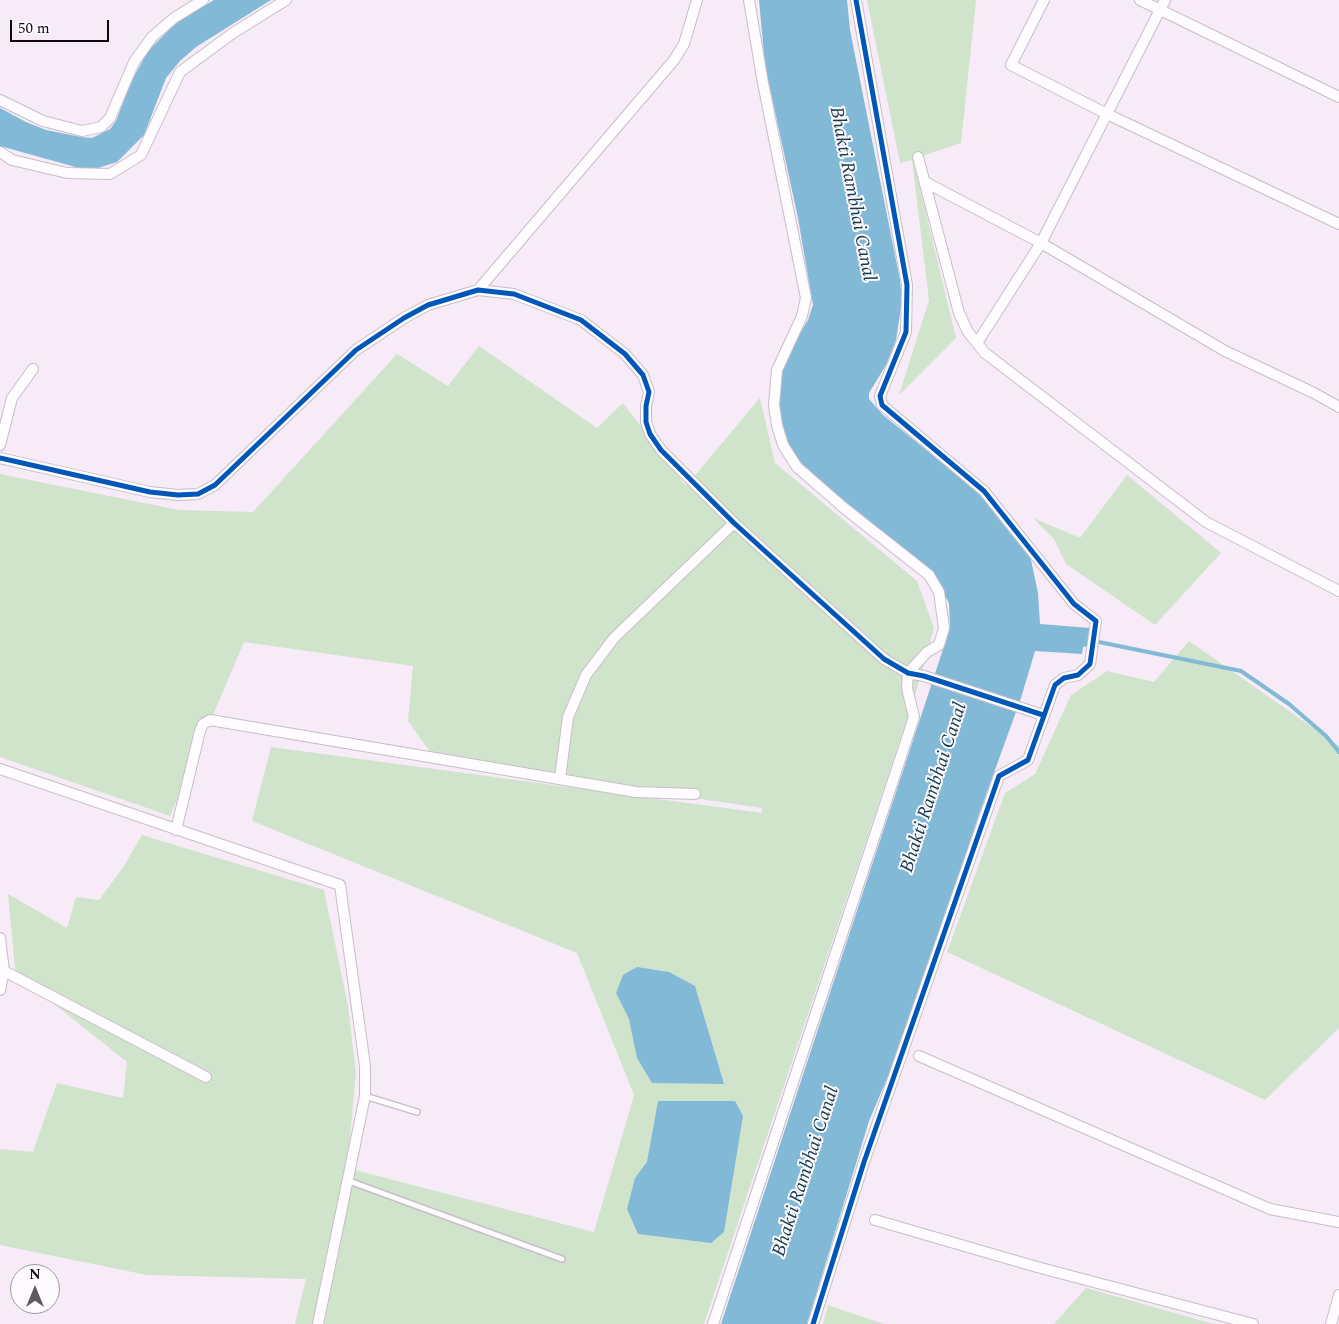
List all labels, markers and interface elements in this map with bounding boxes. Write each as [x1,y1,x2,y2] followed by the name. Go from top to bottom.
[12,10,111,42] scale bar
[18,17,50,40] text: 50 m
[823,105,879,283] water label: Bhakti Rambhai Canal
[897,700,973,876] water label: Bhakti Rambhai Canal
[769,1084,845,1260] water label: Bhakti Rambhai Canal
[10,1264,60,1314] north arrow
[29,1264,41,1285] text: N

